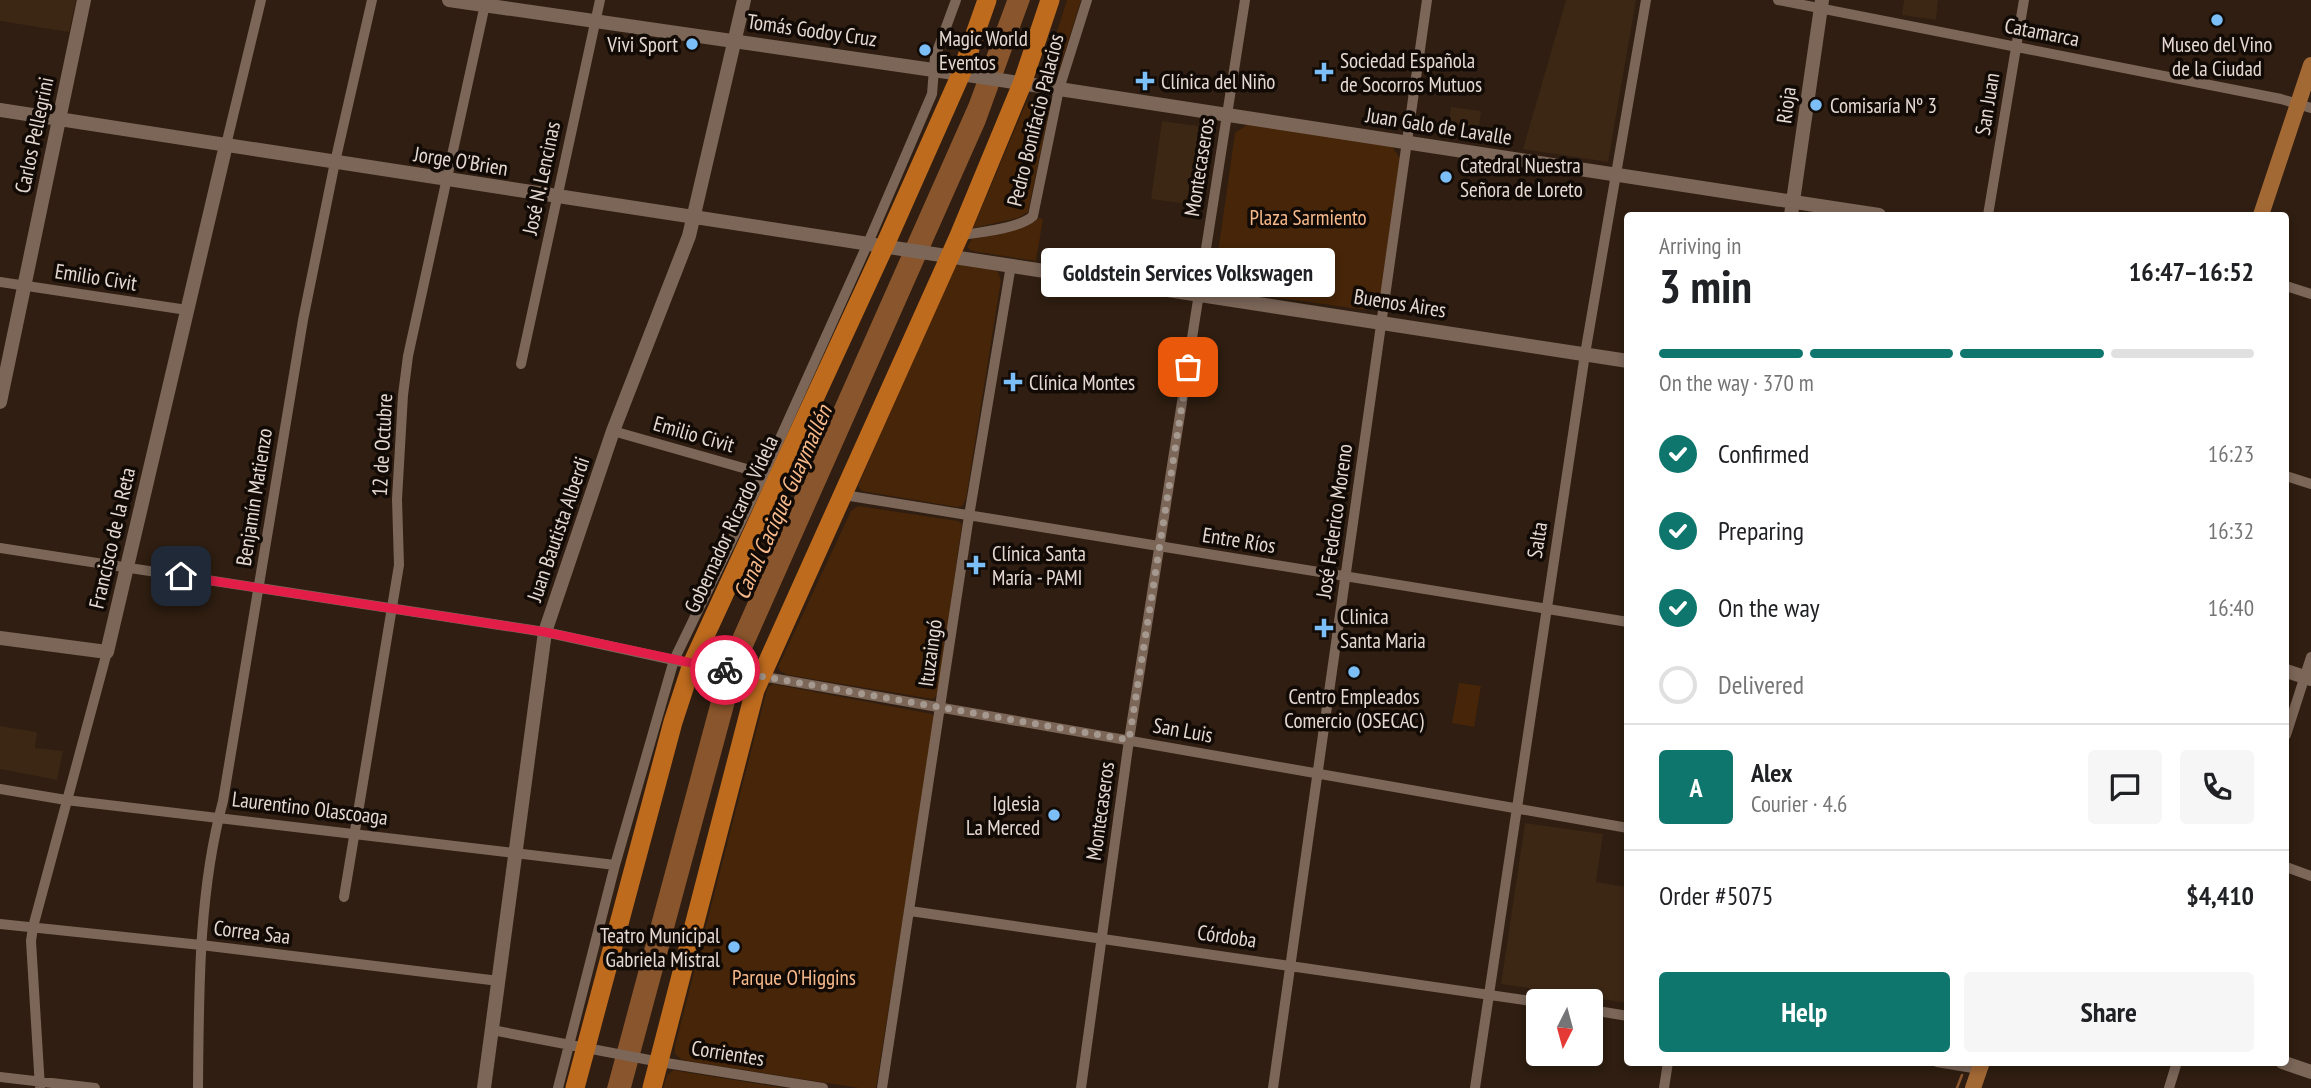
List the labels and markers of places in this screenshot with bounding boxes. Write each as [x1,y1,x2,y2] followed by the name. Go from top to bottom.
[2209,12,2225,28] marker: Museo del Vino de la Ciudad
[939,25,1028,76] place label: Magic World Eventos
[606,31,678,58] place label: Vivi Sport
[2162,31,2272,82] place label: Museo del Vino de la Ciudad
[684,36,700,52] marker: Vivi Sport
[917,42,933,58] marker: Magic World Eventos
[1340,47,1482,98] place label: Sociedad Española de Socorros Mutuos
[1314,62,1334,82] marker: Sociedad Española de Socorros Mutuos
[1161,68,1275,95] place label: Clínica del Niño
[1135,71,1155,91] marker: Clínica del Niño
[1830,92,1937,119] place label: Comisaría Nº 3
[1808,97,1824,113] marker: Comisaría Nº 3
[1460,152,1583,203] place label: Catedral Nuestra Señora de Loreto
[1438,169,1454,185] marker: Catedral Nuestra Señora de Loreto
[1041,248,1335,297] callout: Goldstein Services Volkswagen
[1158,337,1218,397] pin
[1029,369,1135,396] place label: Clínica Montes
[1003,372,1023,392] marker: Clínica Montes
[992,540,1086,591] place label: Clínica Santa María - PAMI
[151,546,211,606] pin
[966,555,986,575] marker: Clínica Santa María - PAMI
[1340,603,1426,654] place label: Clinica Santa Maria
[1314,618,1334,638] marker: Clinica Santa Maria
[1346,664,1362,680] marker: Centro Empleados Comercio (OSECAC)
[1284,683,1424,734] place label: Centro Empleados Comercio (OSECAC)
[966,790,1040,841] place label: Iglesia La Merced
[1046,807,1062,823] marker: Iglesia La Merced
[600,922,720,973] place label: Teatro Municipal Gabriela Mistral
[726,939,742,955] marker: Teatro Municipal Gabriela Mistral

